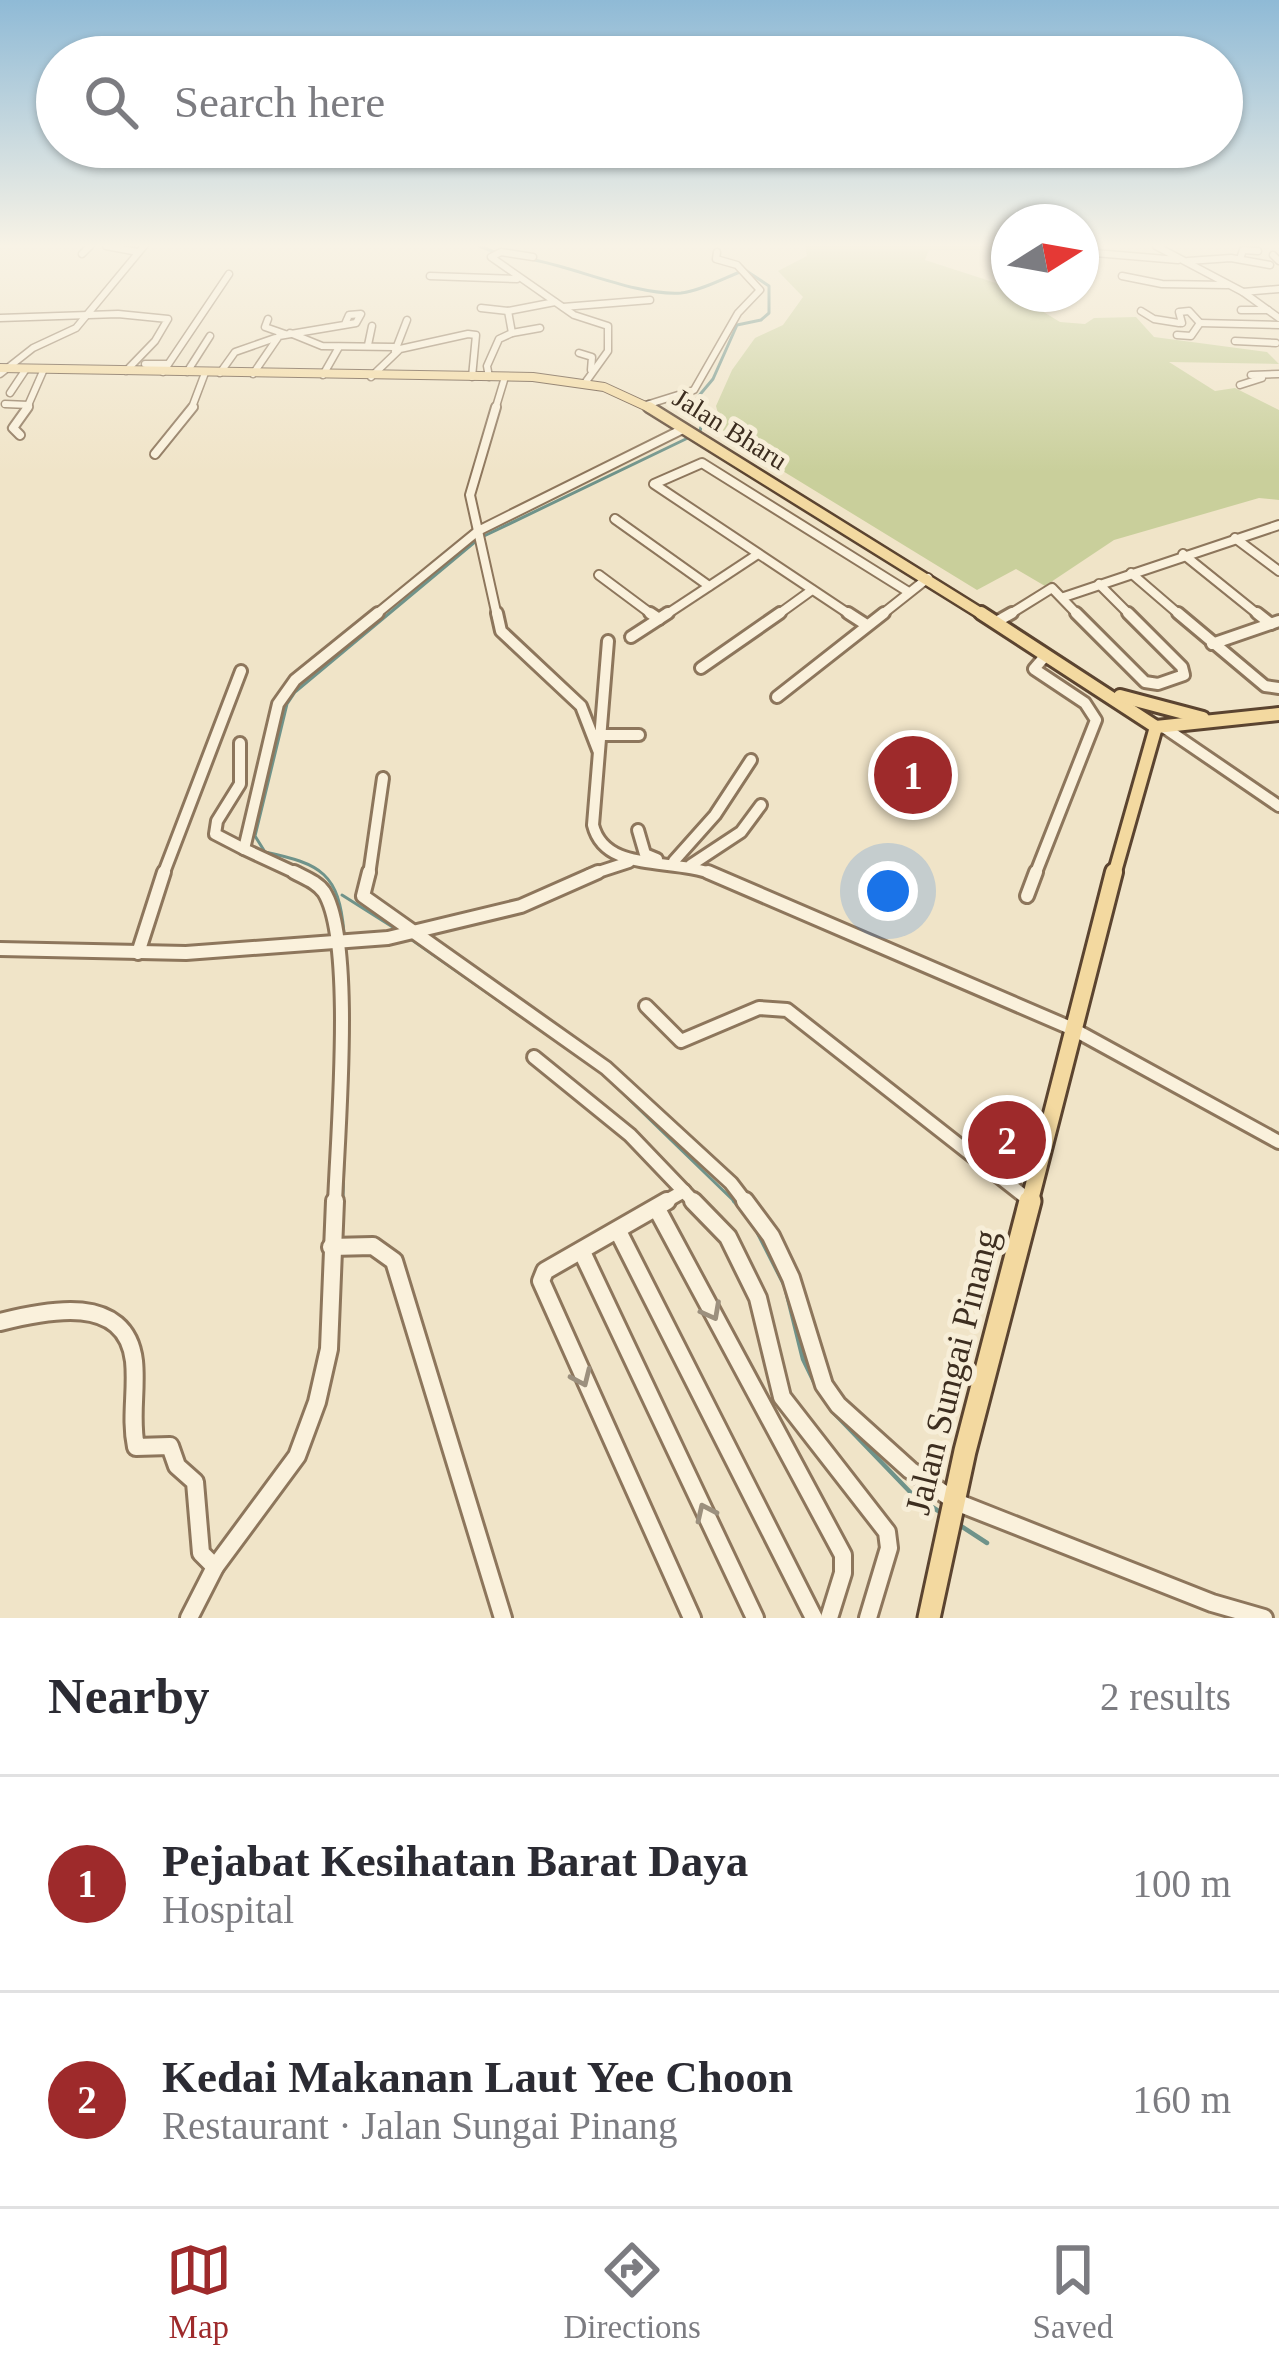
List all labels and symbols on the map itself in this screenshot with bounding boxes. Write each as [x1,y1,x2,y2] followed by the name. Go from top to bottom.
[991,204,1099,312] north arrow
[668,382,793,476] street label: Jalan Bharu
[874,730,952,820] pin: 1
[858,861,918,921] your location
[968,1095,1046,1185] pin: 2
[897,1226,1007,1518] street label: Jalan Sungai Pinang
[698,1299,721,1320] one-way arrow
[568,1366,592,1387] one-way arrow
[696,1503,719,1524] one-way arrow

